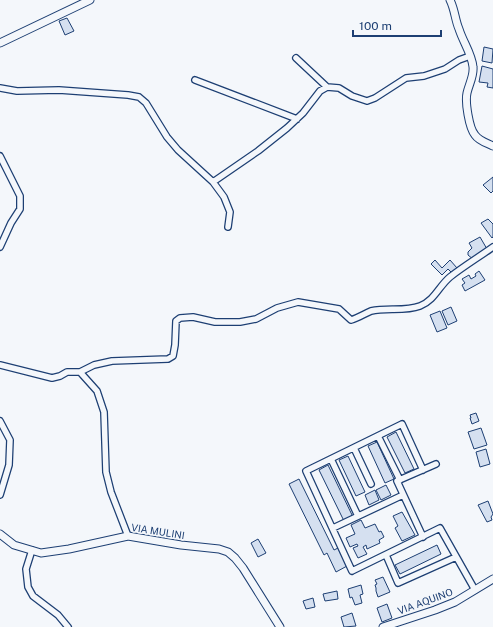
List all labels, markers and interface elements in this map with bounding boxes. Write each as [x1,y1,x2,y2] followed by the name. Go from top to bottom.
[353,12,441,38] scale bar
[359,19,392,33] text: 100 m
[130,521,186,541] street label: VIA MULINI
[396,585,454,617] street label: VIA AQUINO

